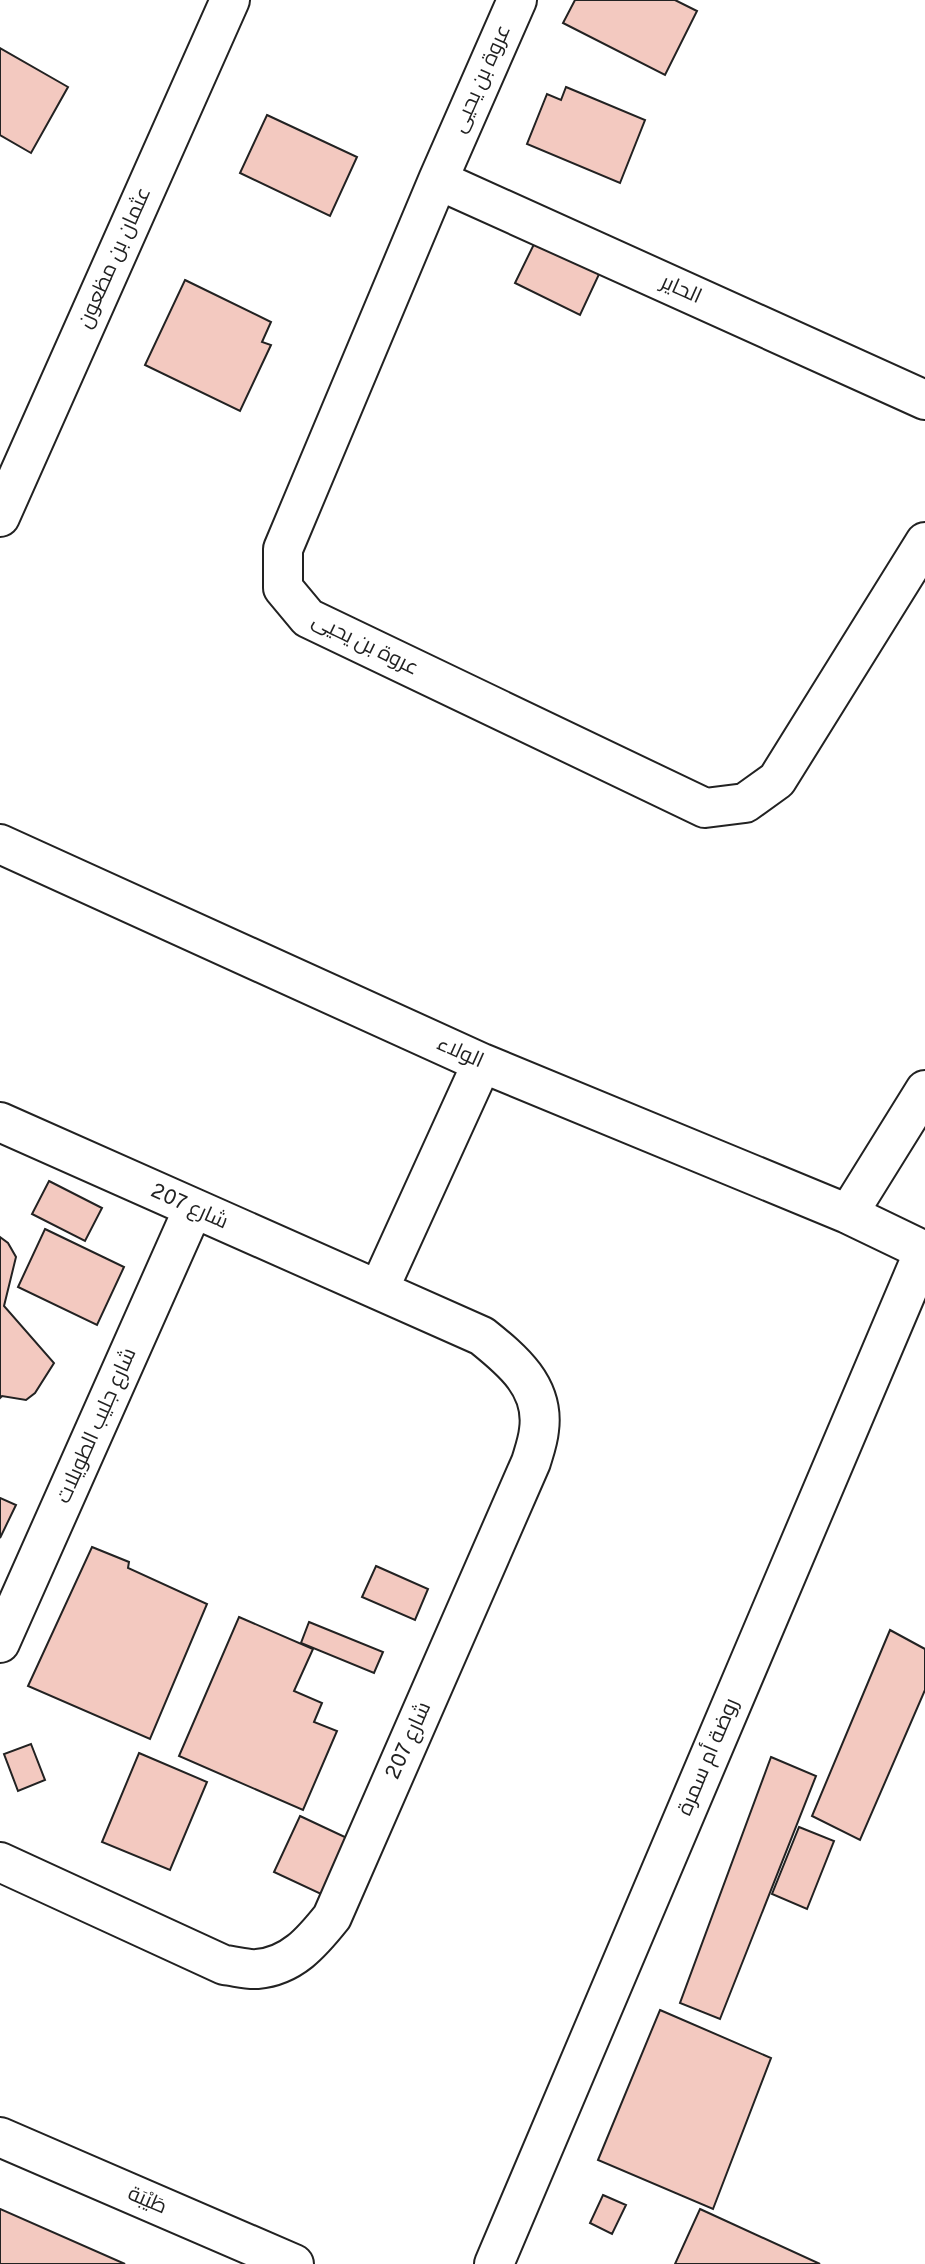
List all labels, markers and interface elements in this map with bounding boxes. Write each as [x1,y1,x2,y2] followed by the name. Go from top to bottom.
[446,21,518,137] street label: عروة بن يحيى
[72,183,158,333] street label: عثمان بن مظعون
[655,269,706,311] street label: الحاير
[307,608,423,682] street label: عروة بن يحيى
[432,1031,488,1075] street label: الولاء
[146,1178,232,1236] street label: شارع 207
[51,1344,143,1508] street label: شارع جليب الطويلات
[671,1694,746,1820] street label: روضة أم سمرة
[380,1698,438,1784] street label: شارع 207
[123,2181,171,2221] street label: طَيْبَة

